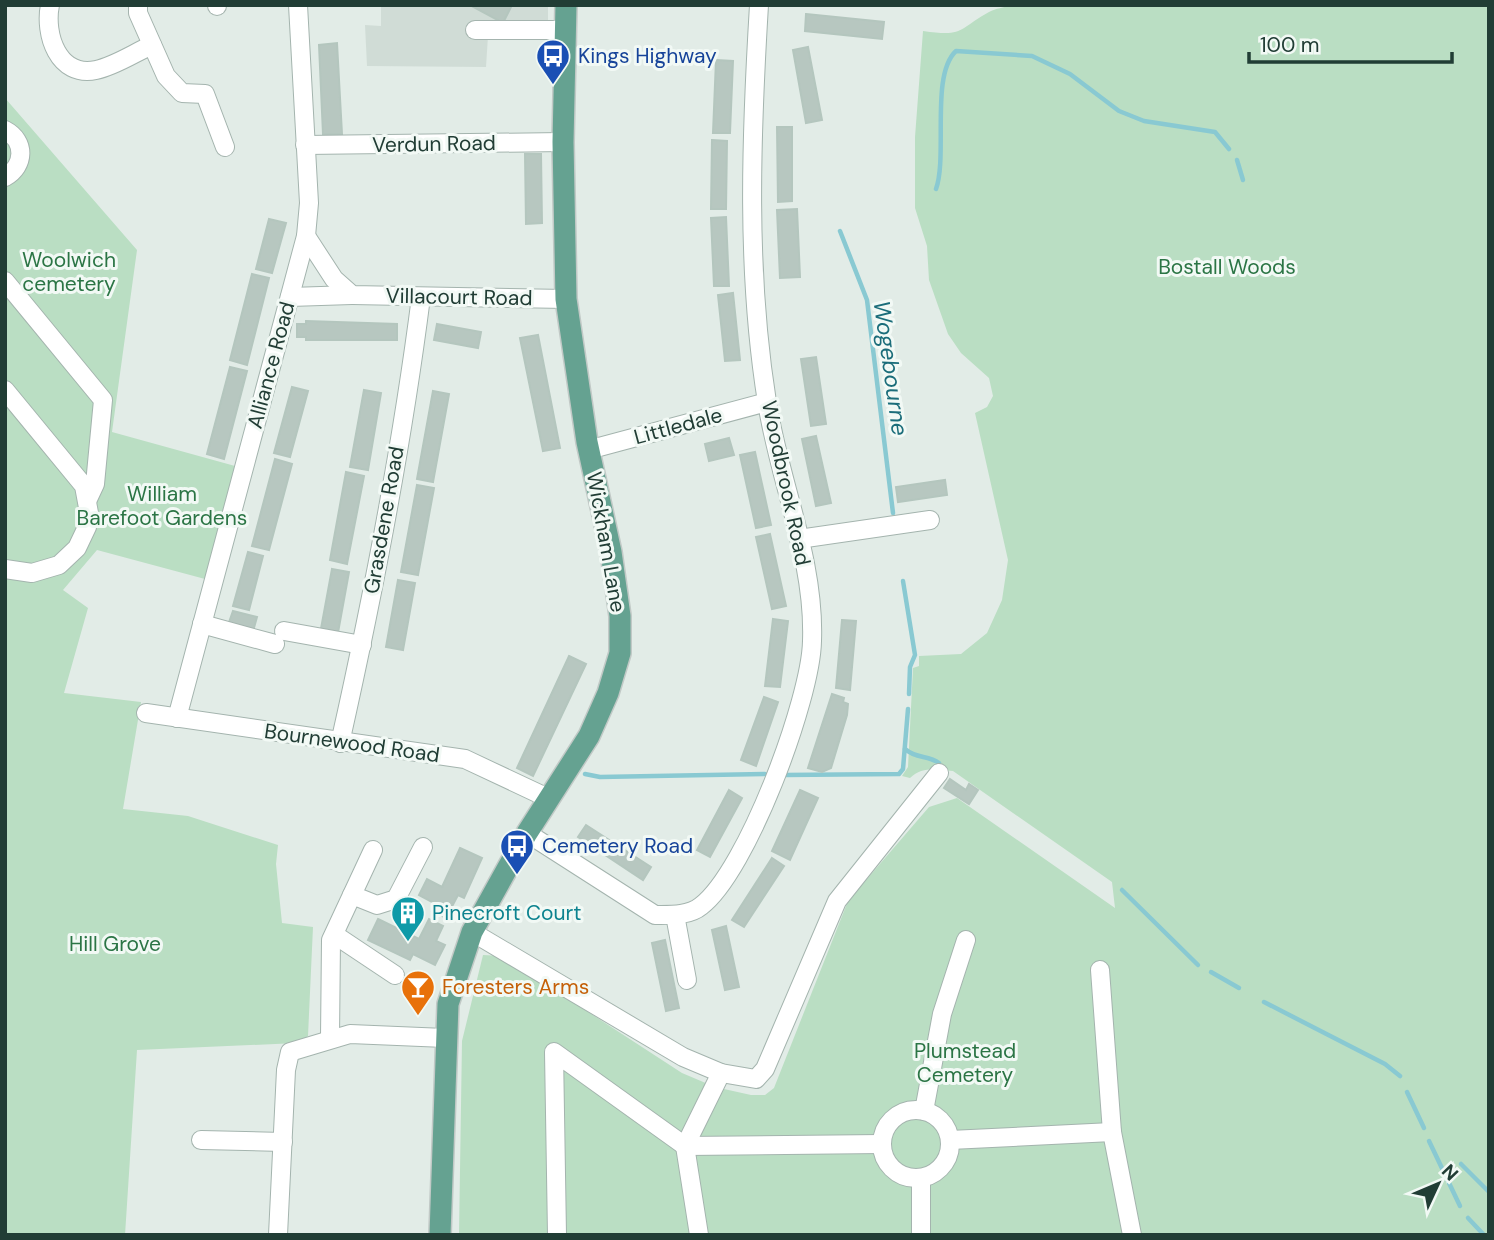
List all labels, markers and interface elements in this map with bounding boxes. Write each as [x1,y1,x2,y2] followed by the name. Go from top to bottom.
[1249,21,1452,65] scale bar
[1260,31,1320,59] text: 100 m
[534,37,572,86] bus stop icon: Kings Highway
[578,42,717,70] place label: Kings Highway
[372,129,496,159] street label: Verdun Road
[22,246,116,298] park label: Woolwich cemetery
[1158,253,1296,281] park label: Bostall Woods
[385,282,533,312] street label: Villacourt Road
[241,298,301,432] street label: Alliance Road
[867,299,915,437] water label: Wogebourne
[755,398,817,568] street label: Woodbrook Road
[631,401,725,451] street label: Littledale
[357,444,411,596] street label: Grasdene Road
[580,470,632,615] street label: Wickham Lane
[77,480,247,532] park label: William Barefoot Gardens
[263,717,441,769] street label: Bournewood Road
[498,827,536,876] bus stop icon: Cemetery Road
[542,832,693,860] place label: Cemetery Road
[389,894,427,943] building icon: Pinecroft Court
[432,899,582,927] place label: Pinecroft Court
[69,930,161,958] park label: Hill Grove
[399,968,437,1017] bar icon: Foresters Arms
[442,973,589,1001] place label: Foresters Arms
[914,1037,1016,1089] park label: Plumstead Cemetery
[1403,1149,1473,1219] north arrow
[1436,1159,1464,1186] text: N

